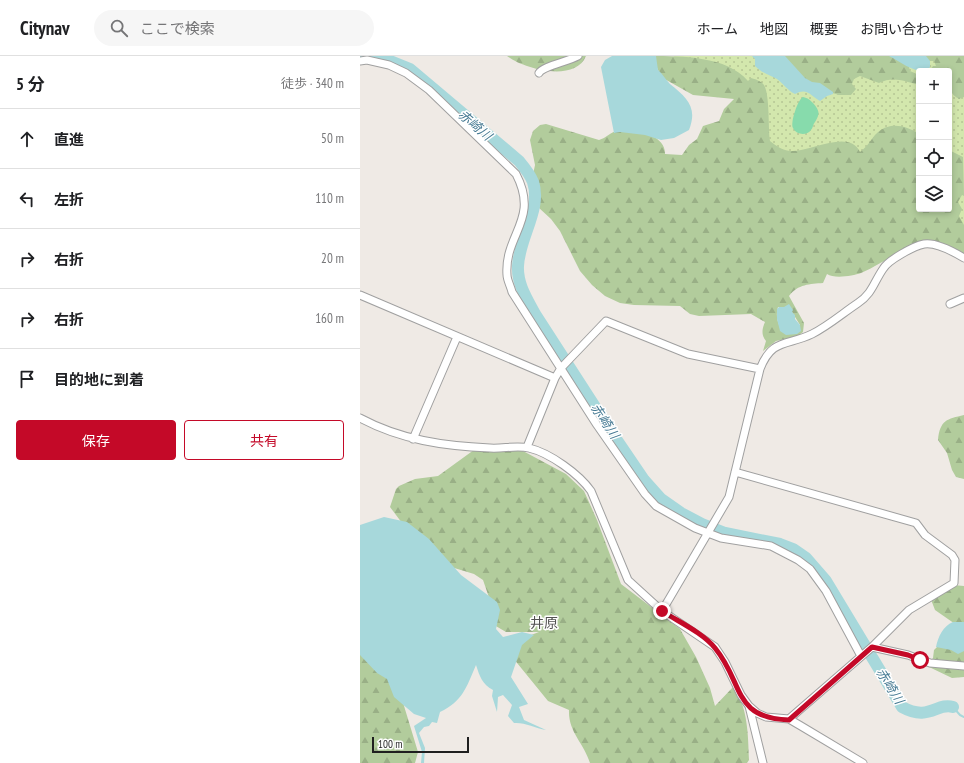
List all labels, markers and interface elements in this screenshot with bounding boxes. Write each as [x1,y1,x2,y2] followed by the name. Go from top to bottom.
[94,10,374,46] search box
[20,16,70,40] text: Citynav
[108,17,130,39] icon: search
[140,19,215,38] text: ここで検索
[696,20,738,38] text: ホーム
[760,20,788,38] text: 地図
[810,20,838,38] text: 概要
[860,20,944,38] text: お問い合わせ
[916,68,952,212] map controls
[916,68,952,104] button: +
[16,73,45,95] text: 5 分
[281,75,344,92] text: 徒歩 · 340 m
[916,104,952,140] button: −
[455,106,497,145] water label: 赤崎川
[16,128,38,150] icon: ahead
[54,130,84,149] text: 直進
[321,130,344,147] text: 50 m
[916,140,952,176] button: locate
[916,176,952,212] button: layers
[16,188,38,210] icon: left
[54,190,84,209] text: 左折
[315,190,344,207] text: 110 m
[16,248,38,270] icon: right
[54,250,84,269] text: 右折
[321,250,344,267] text: 20 m
[16,308,38,330] icon: right
[54,310,84,329] text: 右折
[315,310,344,327] text: 160 m
[16,368,38,390] icon: arrive
[54,370,144,389] text: 目的地に到着
[587,400,624,444] water label: 赤崎川
[16,420,176,460] button: 保存
[184,420,344,460] button: 共有
[653,602,671,620] route end
[530,614,558,632] district label: 井原
[911,651,929,669] route start
[872,665,909,709] water label: 赤崎川
[372,735,469,754] scale bar
[378,737,402,751] text: 100 m

